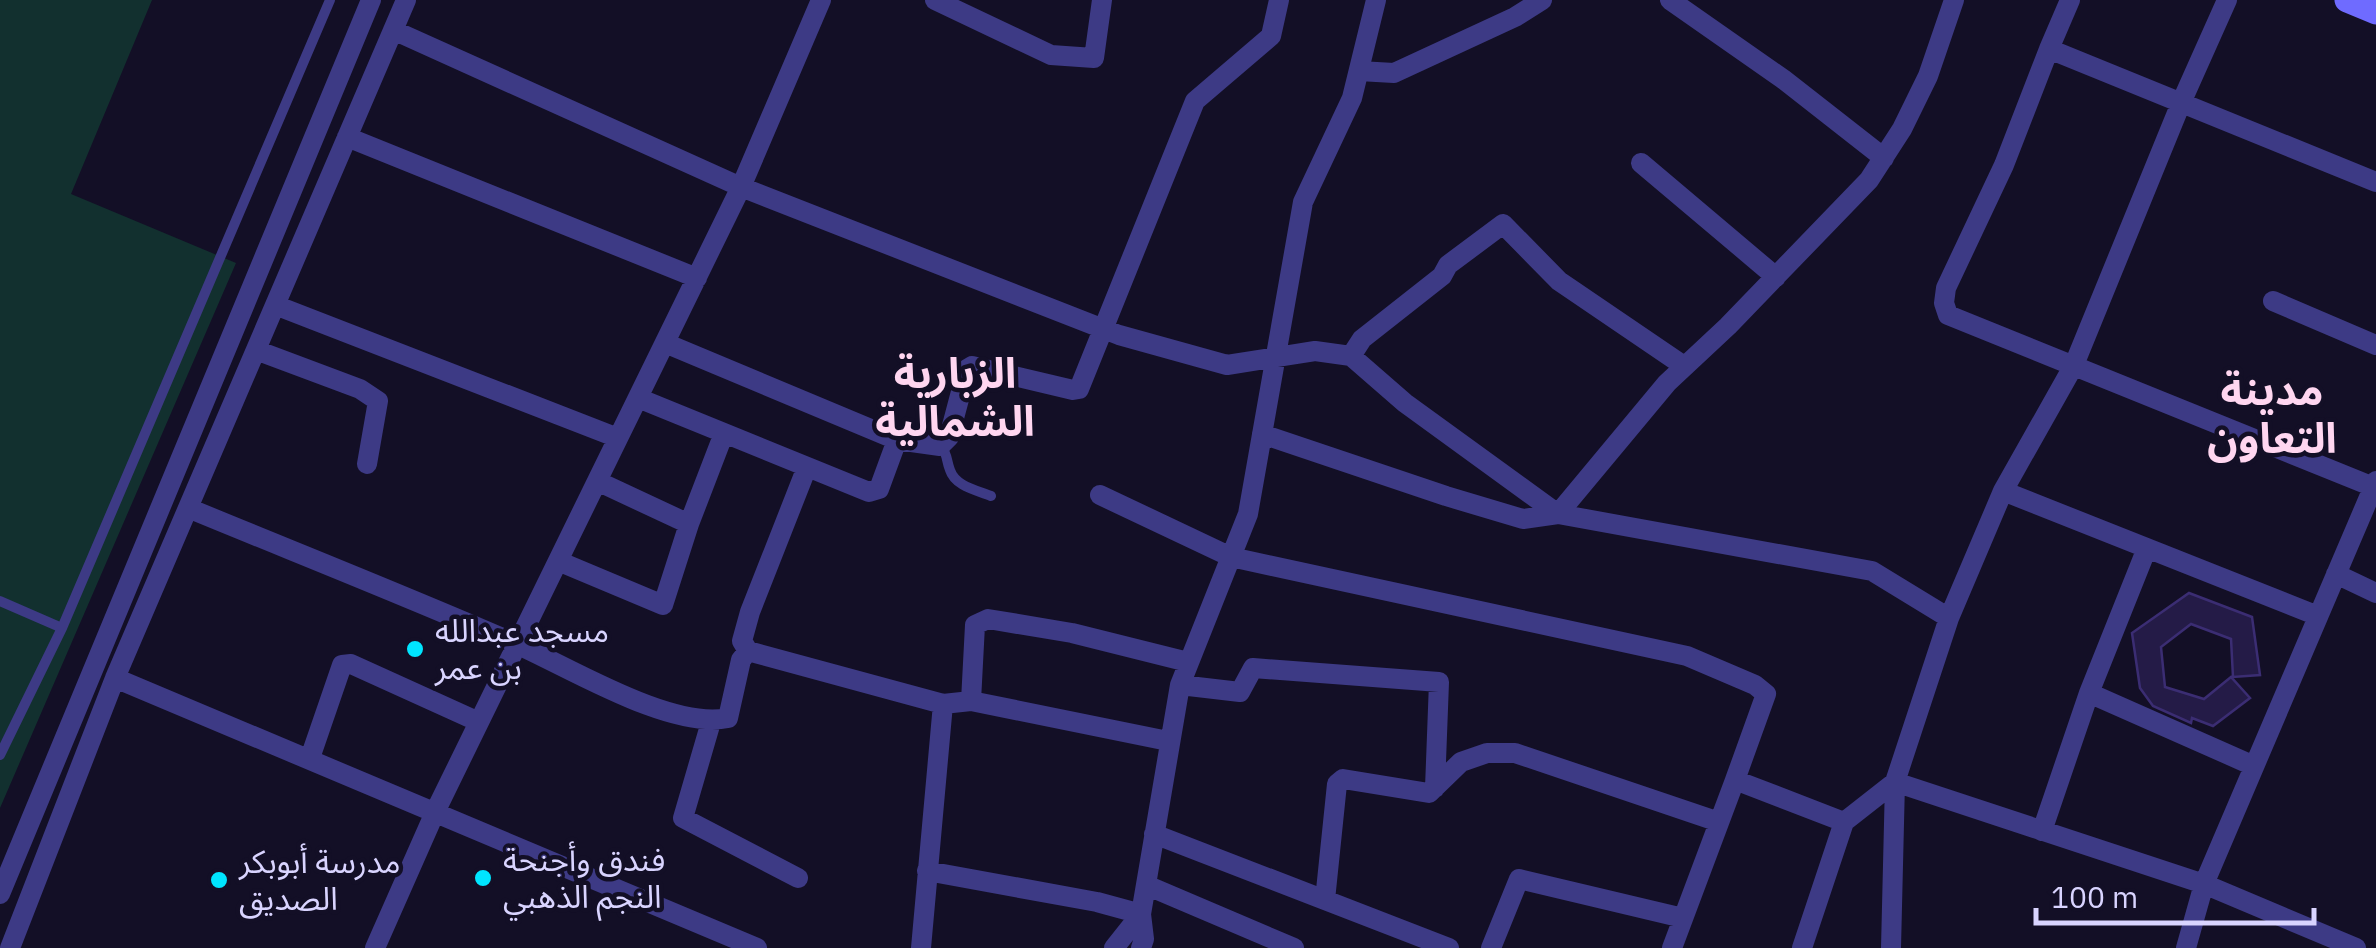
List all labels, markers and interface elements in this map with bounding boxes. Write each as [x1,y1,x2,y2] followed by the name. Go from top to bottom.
[875,345,1035,448] district label: الزبارية الشمالية
[2207,362,2337,465] district label: مدينة التعاون
[434,609,609,688] place label: مسجد عبدالله بن عمر
[404,638,426,660] marker: مسجد عبدالله بن عمر
[503,838,665,921] place label: فندق وأجنحة النجم الذهبي
[238,840,401,919] place label: مدرسة أبوبكر الصديق
[2036,863,2314,925] scale bar
[472,867,494,889] marker: فندق وأجنحة النجم الذهبي
[208,869,230,891] marker: مدرسة أبوبكر الصديق
[2051,877,2138,916] text: 100 m

